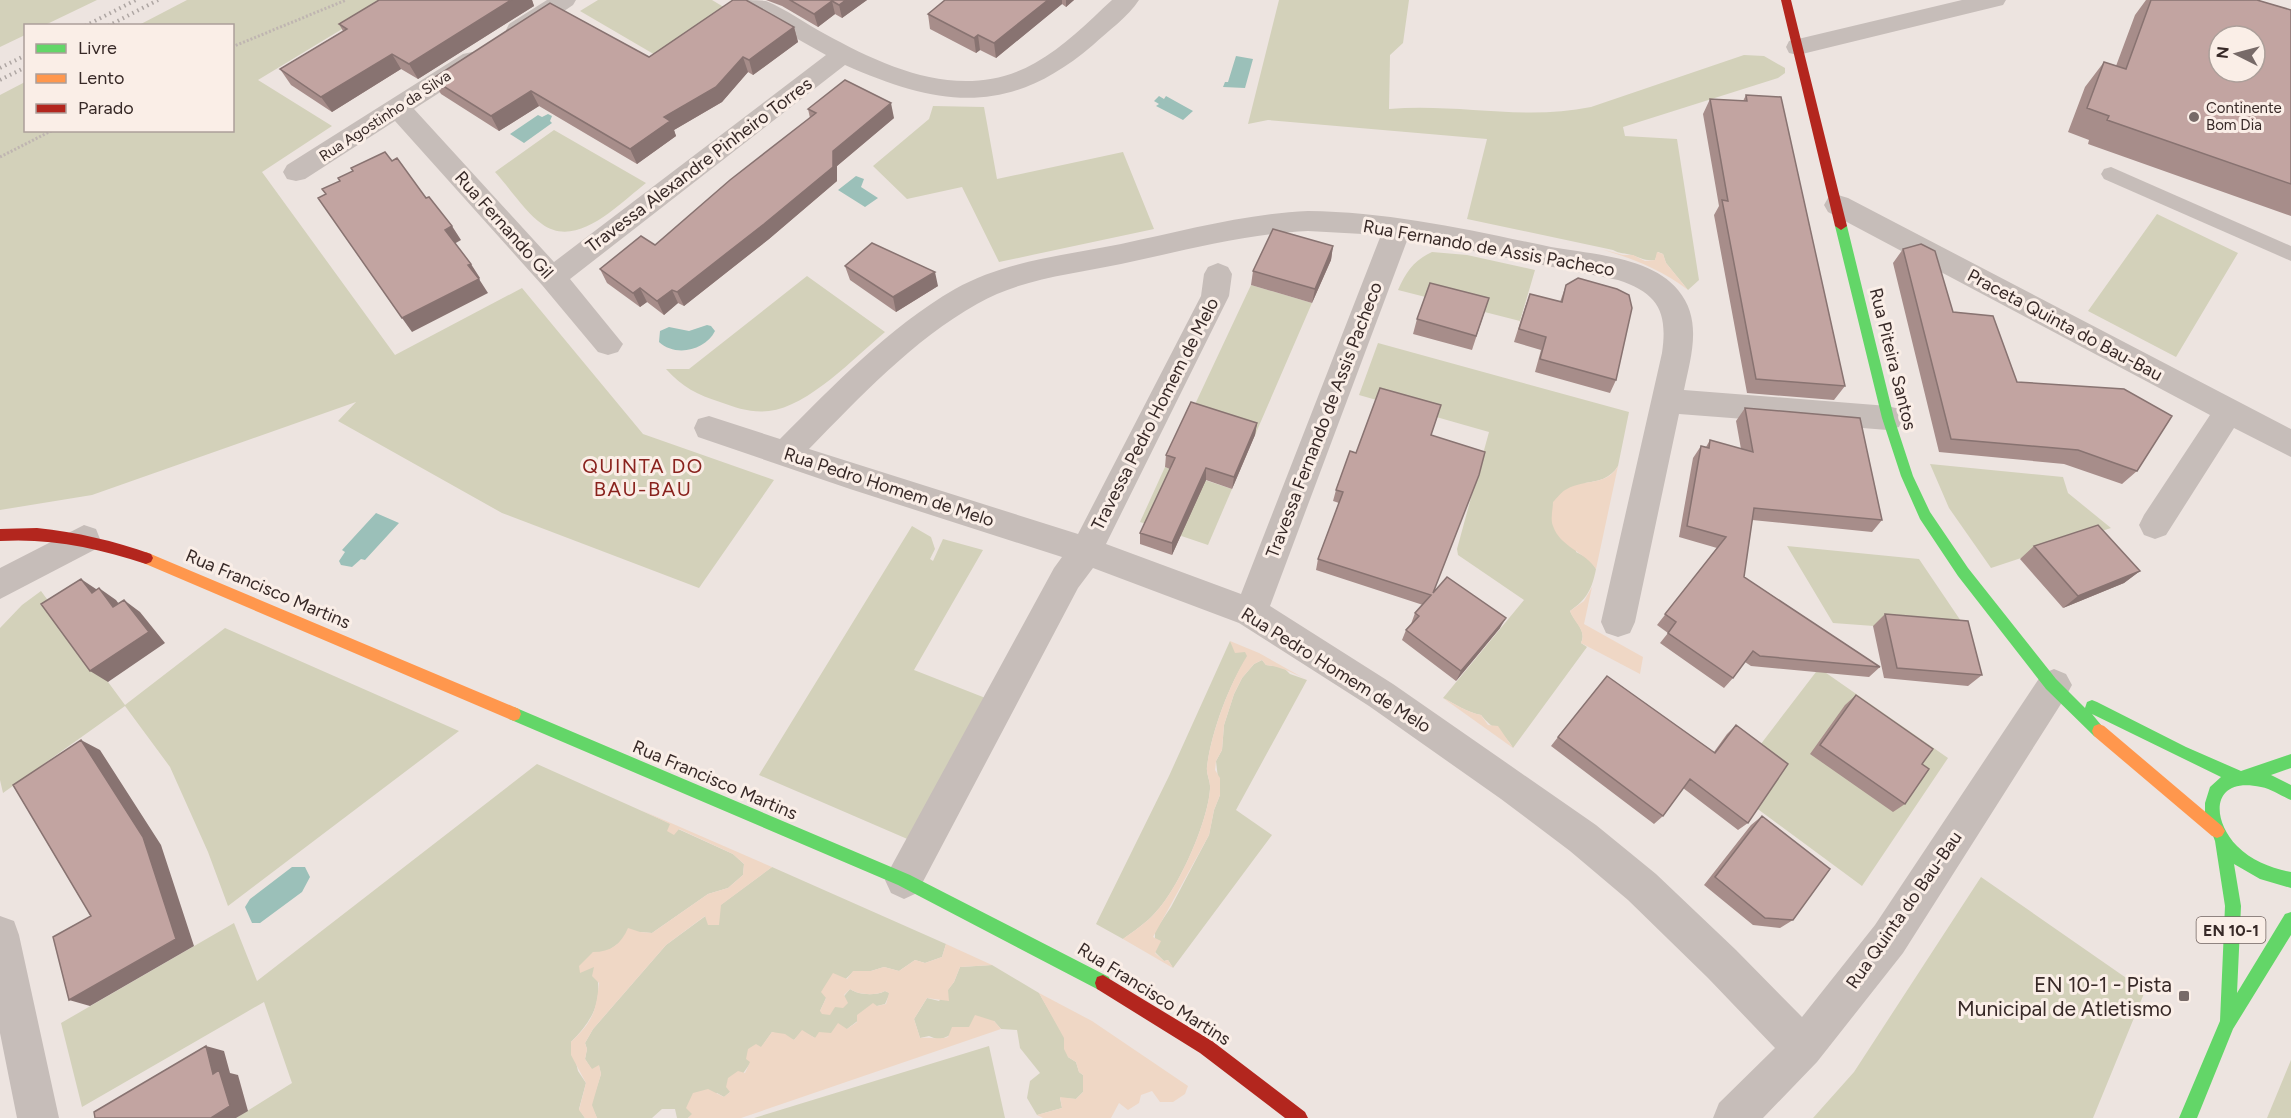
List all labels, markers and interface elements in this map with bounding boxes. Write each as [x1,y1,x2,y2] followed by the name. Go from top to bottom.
[24,24,234,132] legend
[2207,24,2267,84] north arrow
[78,37,117,59] text: Livre
[2212,45,2233,60] text: N
[78,67,124,89] text: Lento
[316,67,454,165] street label: Rua Agostinho da Silva
[582,73,816,257] street label: Travessa Alexandre Pinheiro Torres
[78,97,134,119] text: Parado
[2206,99,2282,134] place label: Continente Bom Dia
[2187,110,2201,124] marker: Continente Bom Dia
[450,167,558,283] street label: Rua Fernando Gil
[1361,215,1617,281] street label: Rua Fernando de Assis Pacheco
[1964,264,2166,386] street label: Praceta Quinta do Bau-Bau
[1261,279,1387,561] street label: Travessa Fernando de Assis Pacheco
[1865,286,1921,432] street label: Rua Piteira Santos
[1087,294,1223,534] street label: Travessa Pedro Homem de Melo
[781,443,997,531] street label: Rua Pedro Homem de Melo
[582,454,704,501] district label: QUINTA DO BAU-BAU
[182,544,354,634] street label: Rua Francisco Martins
[1237,602,1435,738] street label: Rua Pedro Homem de Melo
[629,735,801,825] street label: Rua Francisco Martins
[1841,827,1967,993] street label: Rua Quinta do Bau-Bau
[2196,917,2266,943] road number: EN 10-1
[1073,938,1235,1050] street label: Rua Francisco Martins
[1957,972,2172,1021] place label: EN 10-1 - Pista Municipal de Atletismo
[2177,989,2191,1003] marker: EN 10-1 - Pista Municipal de Atletismo

